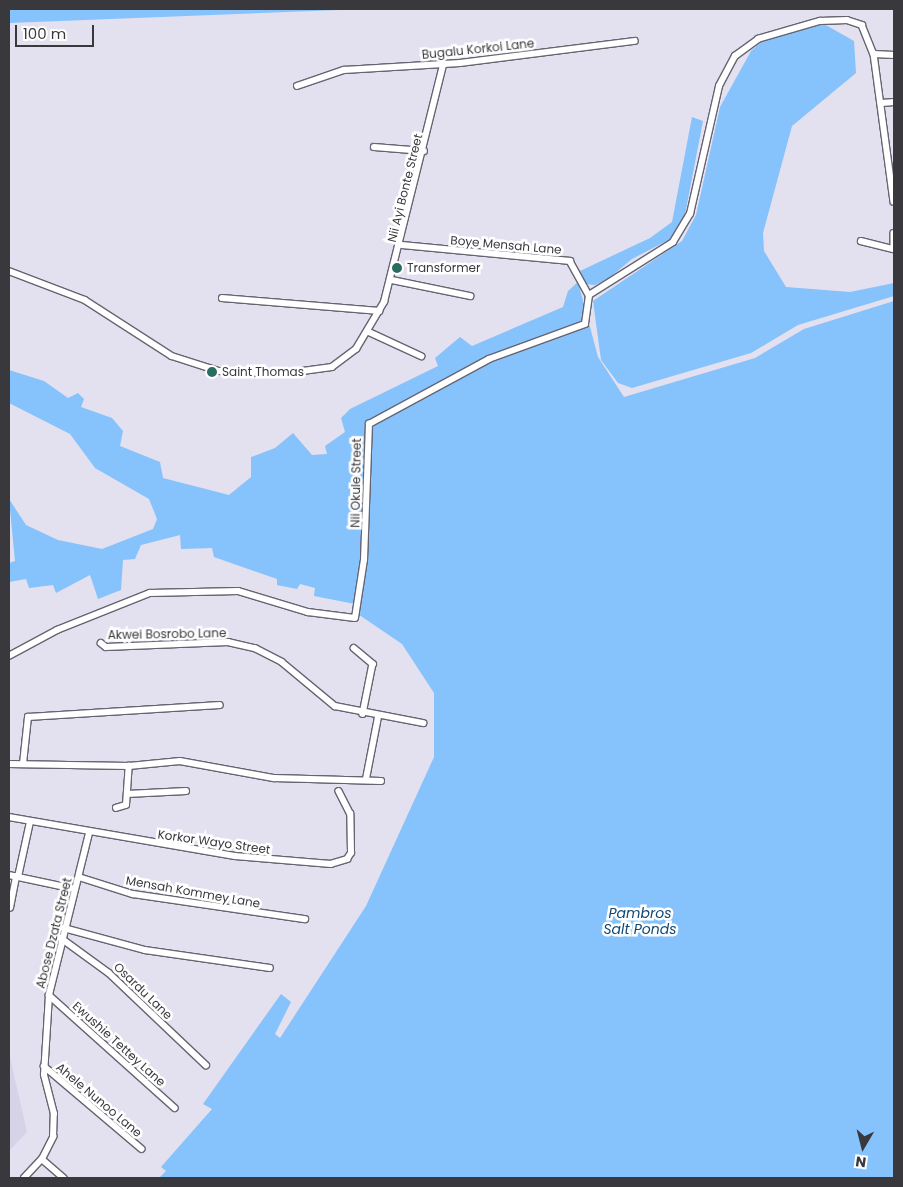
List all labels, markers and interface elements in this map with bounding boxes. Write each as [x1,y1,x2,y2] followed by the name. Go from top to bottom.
[18,15,96,47] scale bar
[23,23,66,44] text: 100 m
[421,36,535,62] street label: Bugalu Korkoi Lane
[385,132,425,244] street label: Nii Ayi Bonte Street
[450,233,562,257] street label: Boye Mensah Lane
[407,261,480,275] place label: Transformer
[391,262,403,274] marker: Transformer
[222,365,304,379] place label: Saint Thomas
[206,366,218,378] marker: Saint Thomas
[348,438,364,528] street label: Nii Okule Street
[108,626,226,642] street label: Akwei Bosrobo Lane
[157,827,271,857] street label: Korkor Wayo Street
[125,873,261,911] street label: Mensah Kommey Lane
[33,876,75,990] street label: Abose Dzata Street
[603,905,677,938] water label: Pambros Salt Ponds
[111,960,175,1022] street label: Osardu Lane
[70,999,168,1089] street label: Ewushie Tettey Lane
[53,1060,145,1140] street label: Ahele Nunoo Lane
[838,1122,888,1172] north arrow
[854,1151,868,1172] text: N

